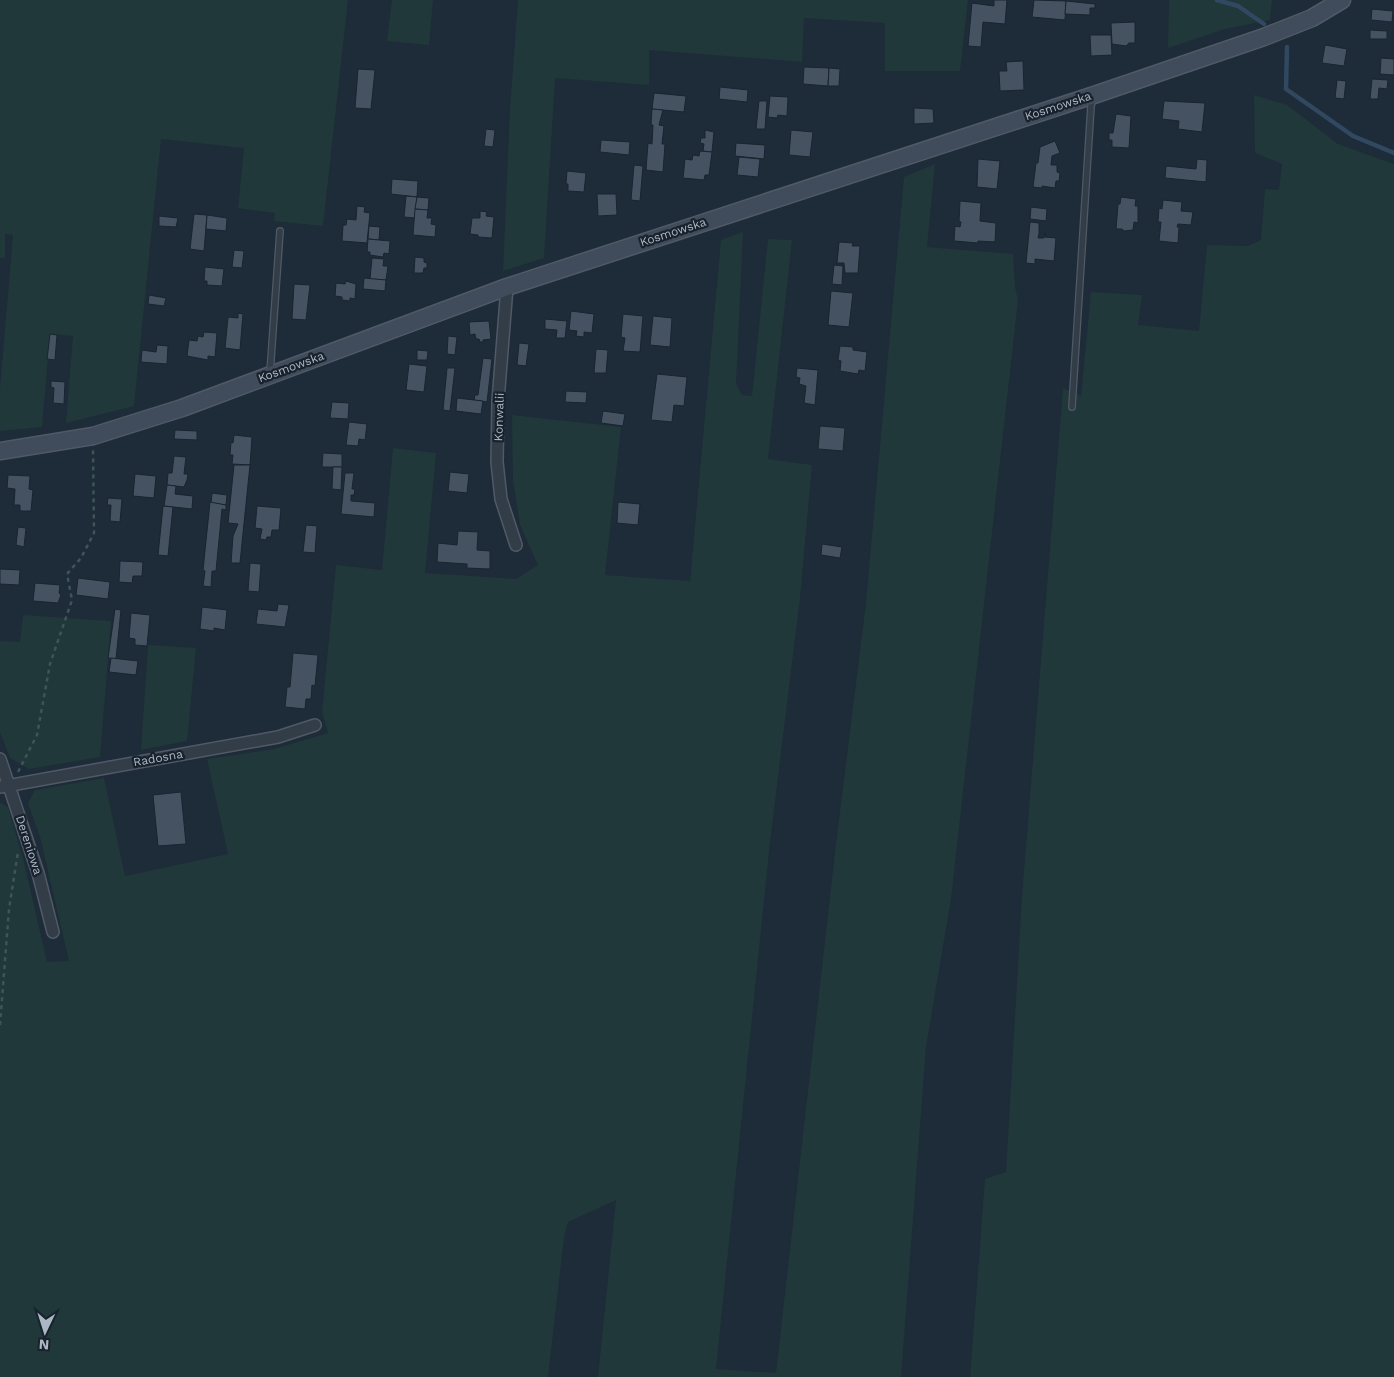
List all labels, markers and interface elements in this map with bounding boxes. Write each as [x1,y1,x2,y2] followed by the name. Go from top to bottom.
[1023,89,1093,123] street label: Kosmowska
[638,215,708,249] street label: Kosmowska
[256,349,326,385] street label: Kosmowska
[491,392,507,442] street label: Konwalii
[132,747,184,769] street label: Radosna
[13,814,45,877] street label: Dereniowa
[20,1307,70,1357] north arrow
[38,1337,50,1353] text: N

